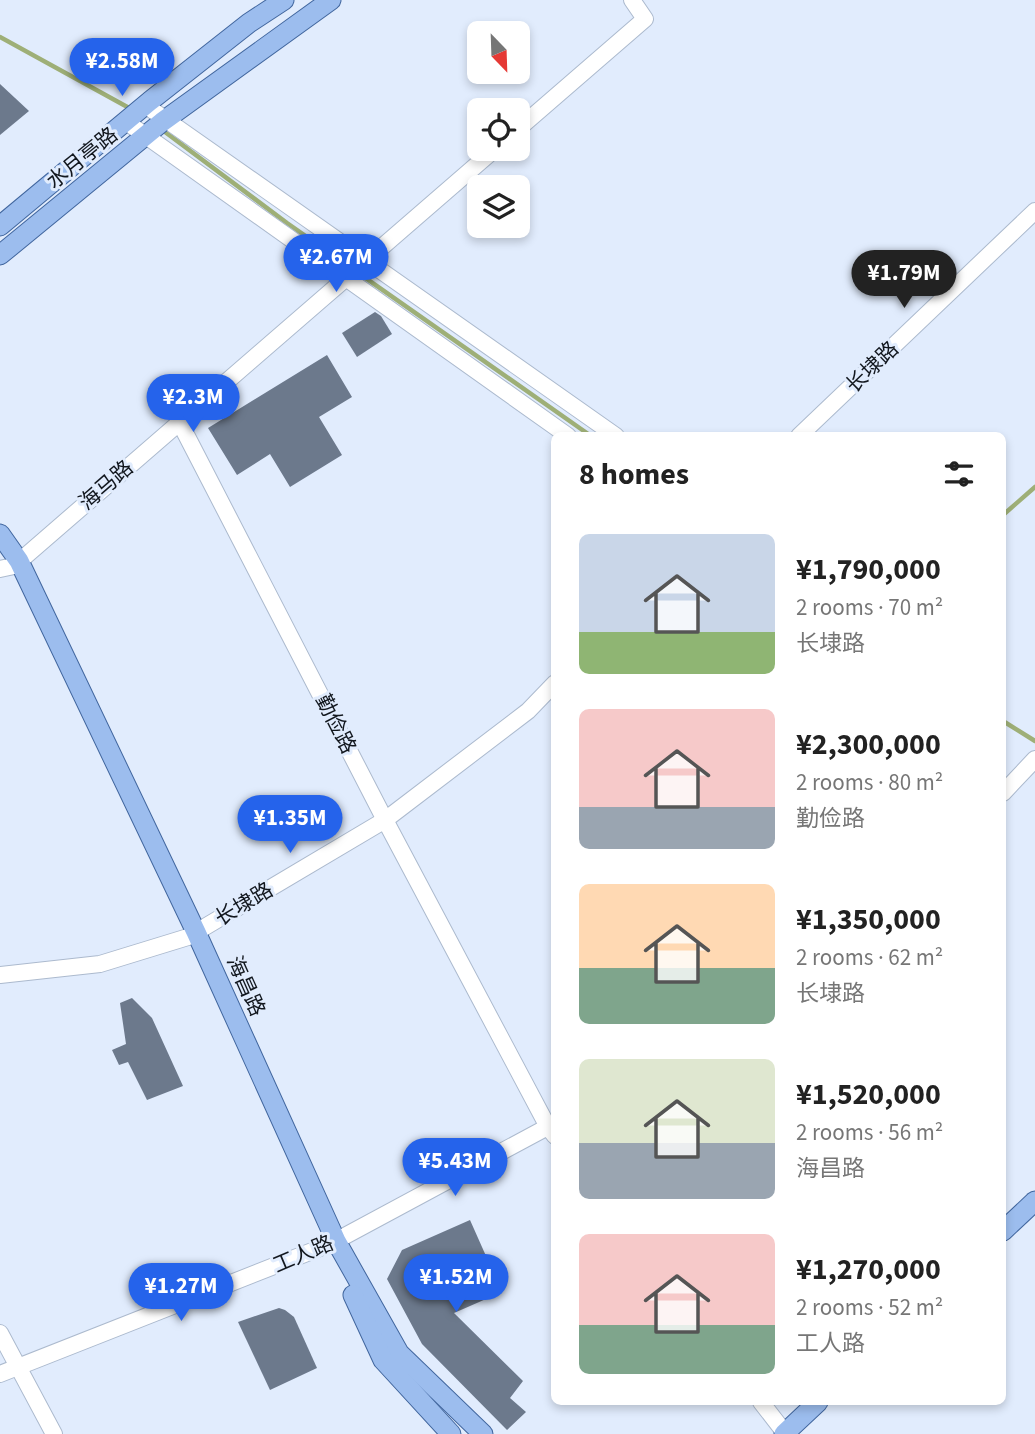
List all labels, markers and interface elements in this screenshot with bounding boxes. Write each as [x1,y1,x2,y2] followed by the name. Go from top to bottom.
[467,21,530,84] north arrow
[467,21,530,238] map controls
[65,38,179,98] pin: ¥2.58M
[85,44,159,77] text: ¥2.58M
[467,98,530,161] button: locate
[40,120,124,196] street label: 水月亭路
[467,175,530,238] button: layers
[279,234,393,294] pin: ¥2.67M
[299,240,373,273] text: ¥2.67M
[847,250,961,310] pin: ¥1.79M
[867,256,941,289] text: ¥1.79M
[839,334,905,400] street label: 长埭路
[144,374,242,434] pin: ¥2.3M
[163,380,223,413] text: ¥2.3M
[72,453,140,517] street label: 海马路
[579,453,689,496] text: 8 homes
[940,455,978,493] icon: filters
[796,548,941,591] text: ¥1,790,000
[635,562,719,646] icon: home
[796,591,943,624] text: 2 rooms · 70 m²
[796,627,865,660] text: 长埭路
[308,689,364,759] street label: 勤俭路
[796,723,941,766] text: ¥2,300,000
[635,737,719,821] icon: home
[796,766,943,799] text: 2 rooms · 80 m²
[233,796,347,855] pin: ¥1.35M
[253,801,327,834] text: ¥1.35M
[796,802,865,835] text: 勤俭路
[209,875,279,933] street label: 长埭路
[796,898,941,941] text: ¥1,350,000
[635,912,719,996] icon: home
[796,941,943,974] text: 2 rooms · 62 m²
[219,951,273,1021] street label: 海昌路
[796,977,865,1010] text: 长埭路
[796,1073,941,1116] text: ¥1,520,000
[635,1087,719,1171] icon: home
[796,1116,943,1149] text: 2 rooms · 56 m²
[398,1138,512,1198] pin: ¥5.43M
[418,1144,492,1177] text: ¥5.43M
[796,1152,865,1185] text: 海昌路
[268,1228,338,1280] street label: 工人路
[796,1248,941,1291] text: ¥1,270,000
[399,1254,513,1314] pin: ¥1.52M
[419,1260,493,1293] text: ¥1.52M
[635,1262,719,1346] icon: home
[124,1264,238,1323] pin: ¥1.27M
[144,1269,218,1302] text: ¥1.27M
[796,1291,943,1324] text: 2 rooms · 52 m²
[796,1327,865,1360] text: 工人路

